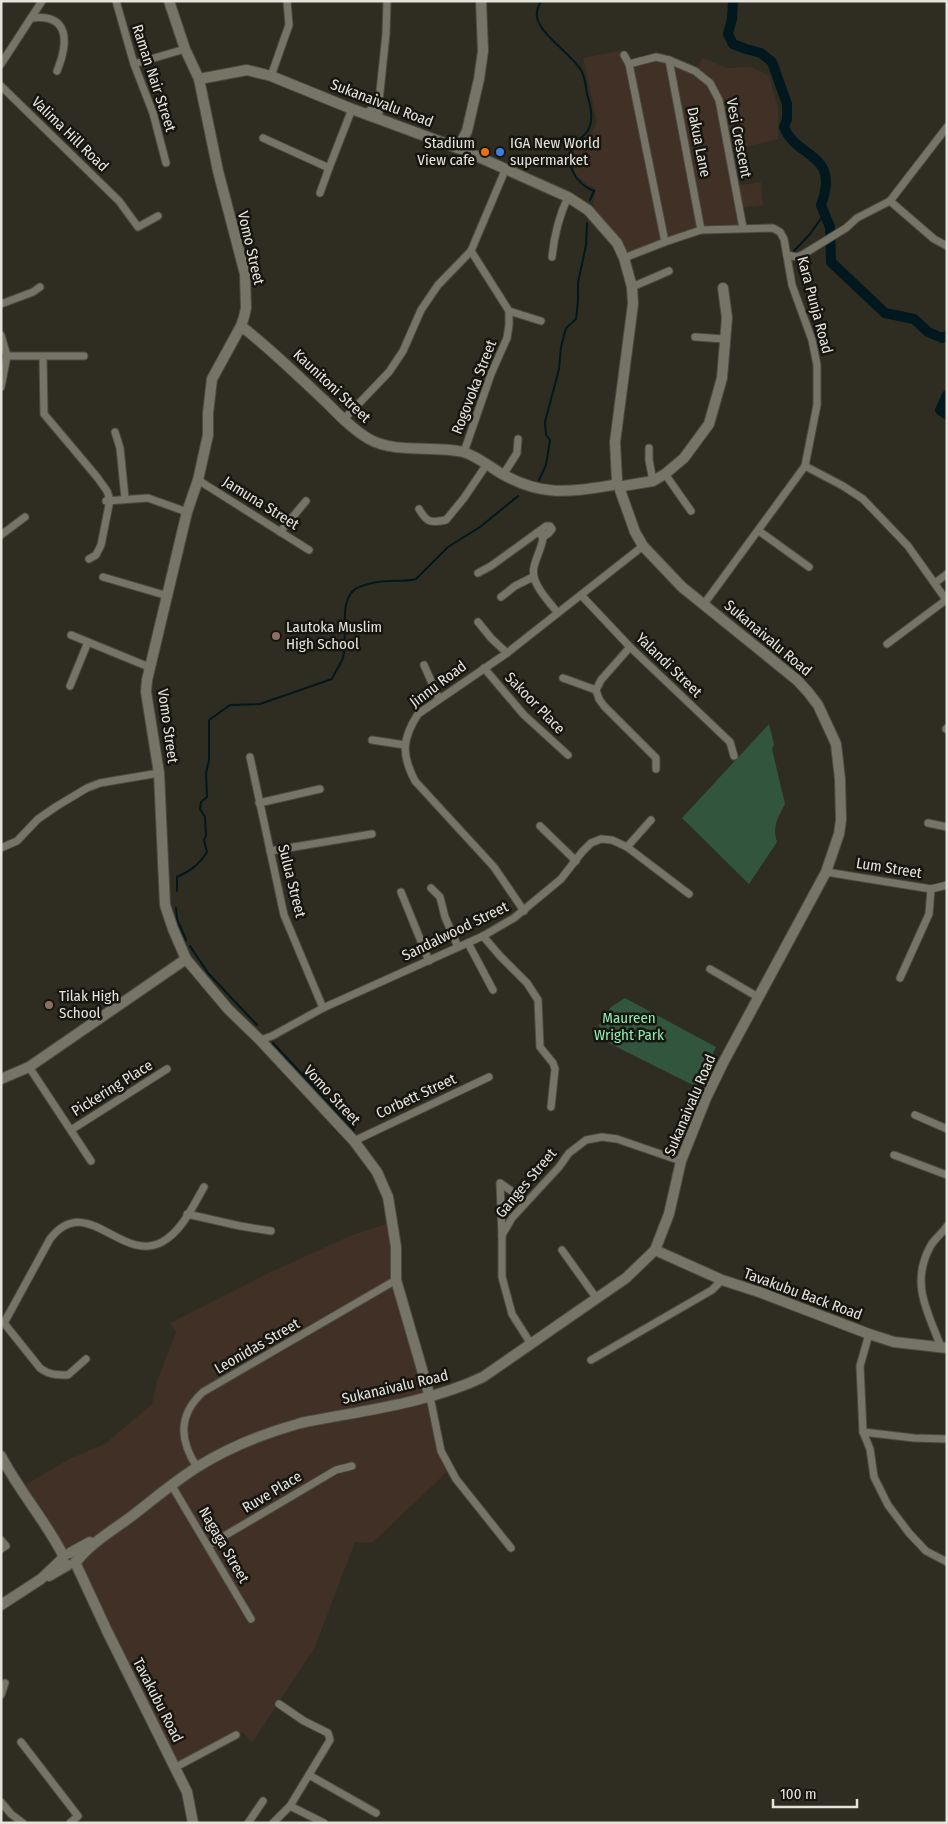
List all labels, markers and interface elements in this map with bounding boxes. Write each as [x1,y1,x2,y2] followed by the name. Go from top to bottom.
[128,22,180,134] street label: Raman Nair Street
[328,75,436,131] street label: Sukanaivalu Road
[28,93,112,175] street label: Valima Hill Road
[722,97,756,179] street label: Vesi Crescent
[683,106,715,178] street label: Dakua Lane
[417,134,475,169] place label: Stadium View cafe
[510,134,600,169] place label: IGA New World supermarket
[479,146,491,158] marker: Stadium View cafe
[494,146,506,158] marker: IGA New World supermarket
[234,209,268,287] street label: Vomo Street
[793,254,837,356] street label: Kara Punja Road
[448,337,500,437] street label: Rogovoka Street
[290,346,375,427] street label: Kaunitoni Street
[220,472,303,534] street label: Jamuna Street
[721,596,815,680] street label: Sukanaivalu Road
[286,618,382,653] place label: Lautoka Muslim High School
[632,629,706,701] street label: Yalandi Street
[270,630,282,642] marker: Lautoka Muslim High School
[406,657,470,711] street label: Jinnu Road
[501,668,569,738] street label: Sakoor Place
[154,688,182,764] street label: Vomo Street
[274,843,310,920] street label: Sulua Street
[855,854,923,882] street label: Lum Street
[399,897,511,965] street label: Sandalwood Street
[59,987,119,1022] place label: Tilak High School
[43,999,55,1011] marker: Tilak High School
[594,1009,664,1044] park label: Maureen Wright Park
[661,1052,719,1158] street label: Sukanaivalu Road
[68,1056,156,1120] street label: Pickering Place
[300,1061,364,1129] street label: Vomo Street
[373,1070,459,1122] street label: Corbett Street
[492,1145,560,1221] street label: Ganges Street
[741,1264,865,1324] street label: Tavakubu Back Road
[211,1314,303,1378] street label: Leonidas Street
[340,1366,450,1408] street label: Sukanaivalu Road
[239,1467,305,1517] street label: Ruve Place
[195,1504,253,1586] street label: Nagaga Street
[129,1655,187,1745] street label: Tavakubu Road
[773,1776,857,1808] scale bar
[780,1785,817,1803] text: 100 m

